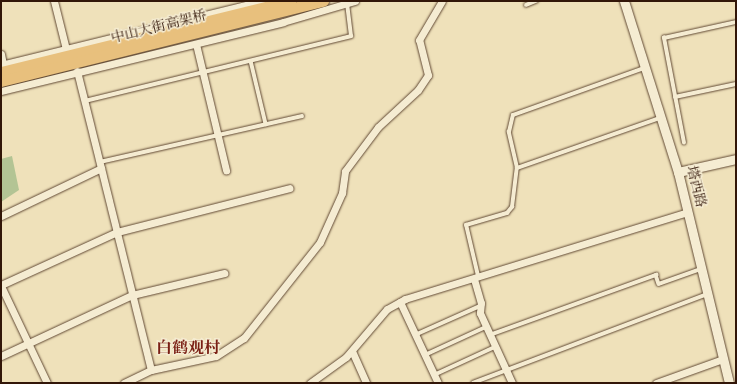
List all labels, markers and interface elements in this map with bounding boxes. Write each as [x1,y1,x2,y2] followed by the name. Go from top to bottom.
[109,8,209,48] street label: 中山大街高架桥
[682,165,708,209] street label: 塔西路
[156,340,220,360] district label: 白鹤观村

